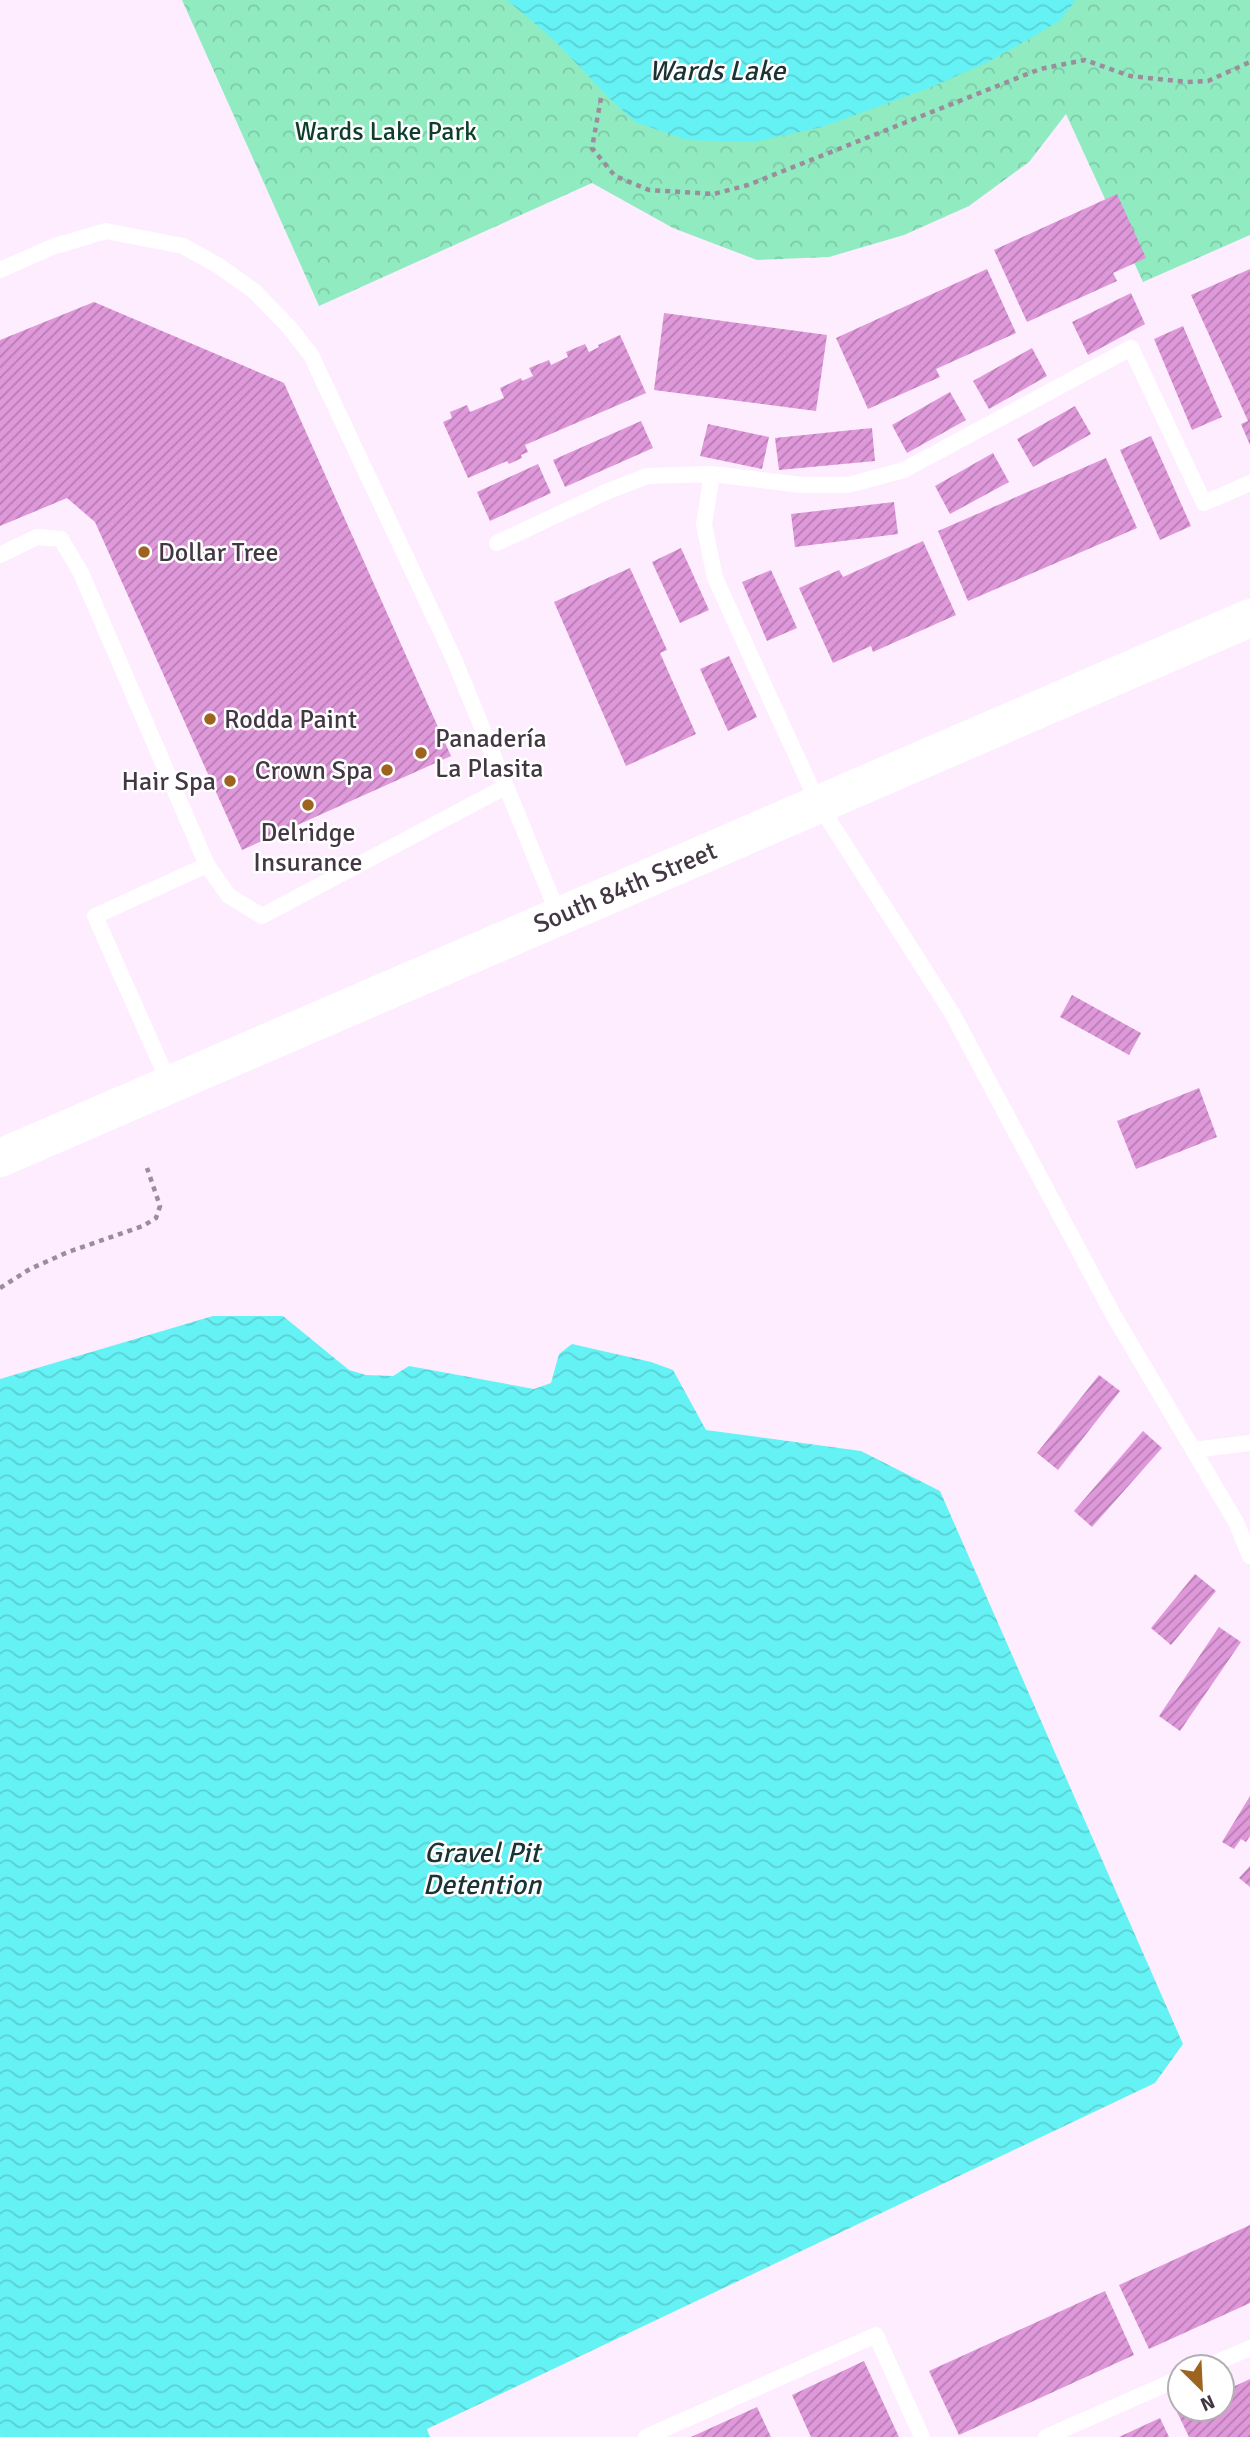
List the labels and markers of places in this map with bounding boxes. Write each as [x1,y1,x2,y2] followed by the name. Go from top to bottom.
[158,537,279,569] place label: Dollar Tree
[136,544,152,560] marker: Dollar Tree
[224,704,357,736] place label: Rodda Paint
[202,711,218,727] marker: Rodda Paint
[435,723,547,785] place label: Panadería La Plasita
[413,745,429,761] marker: Panadería La Plasita
[255,755,373,787] place label: Crown Spa
[379,762,395,778] marker: Crown Spa
[121,766,216,798] place label: Hair Spa
[222,773,238,789] marker: Hair Spa
[300,797,316,813] marker: Delridge Insurance
[253,817,363,879] place label: Delridge Insurance

